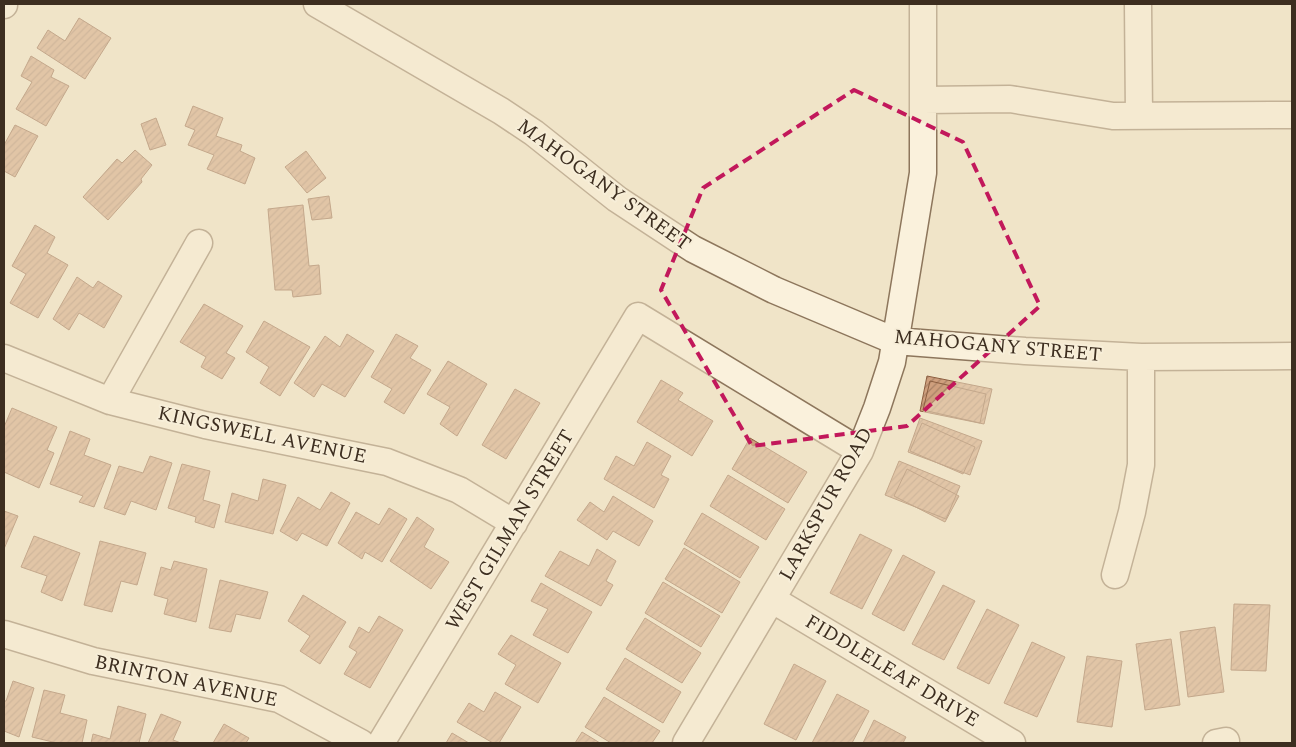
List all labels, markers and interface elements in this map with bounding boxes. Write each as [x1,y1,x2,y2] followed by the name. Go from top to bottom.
[511,111,697,259] street label: MAHOGANY STREET
[893,322,1103,370] street label: MAHOGANY STREET
[155,398,369,472] street label: KINGSWELL AVENUE
[771,422,881,586] street label: LARKSPUR ROAD
[438,424,582,636] street label: WEST GILMAN STREET
[799,607,985,735] street label: FIDDLELEAF DRIVE
[92,647,280,715] street label: BRINTON AVENUE

